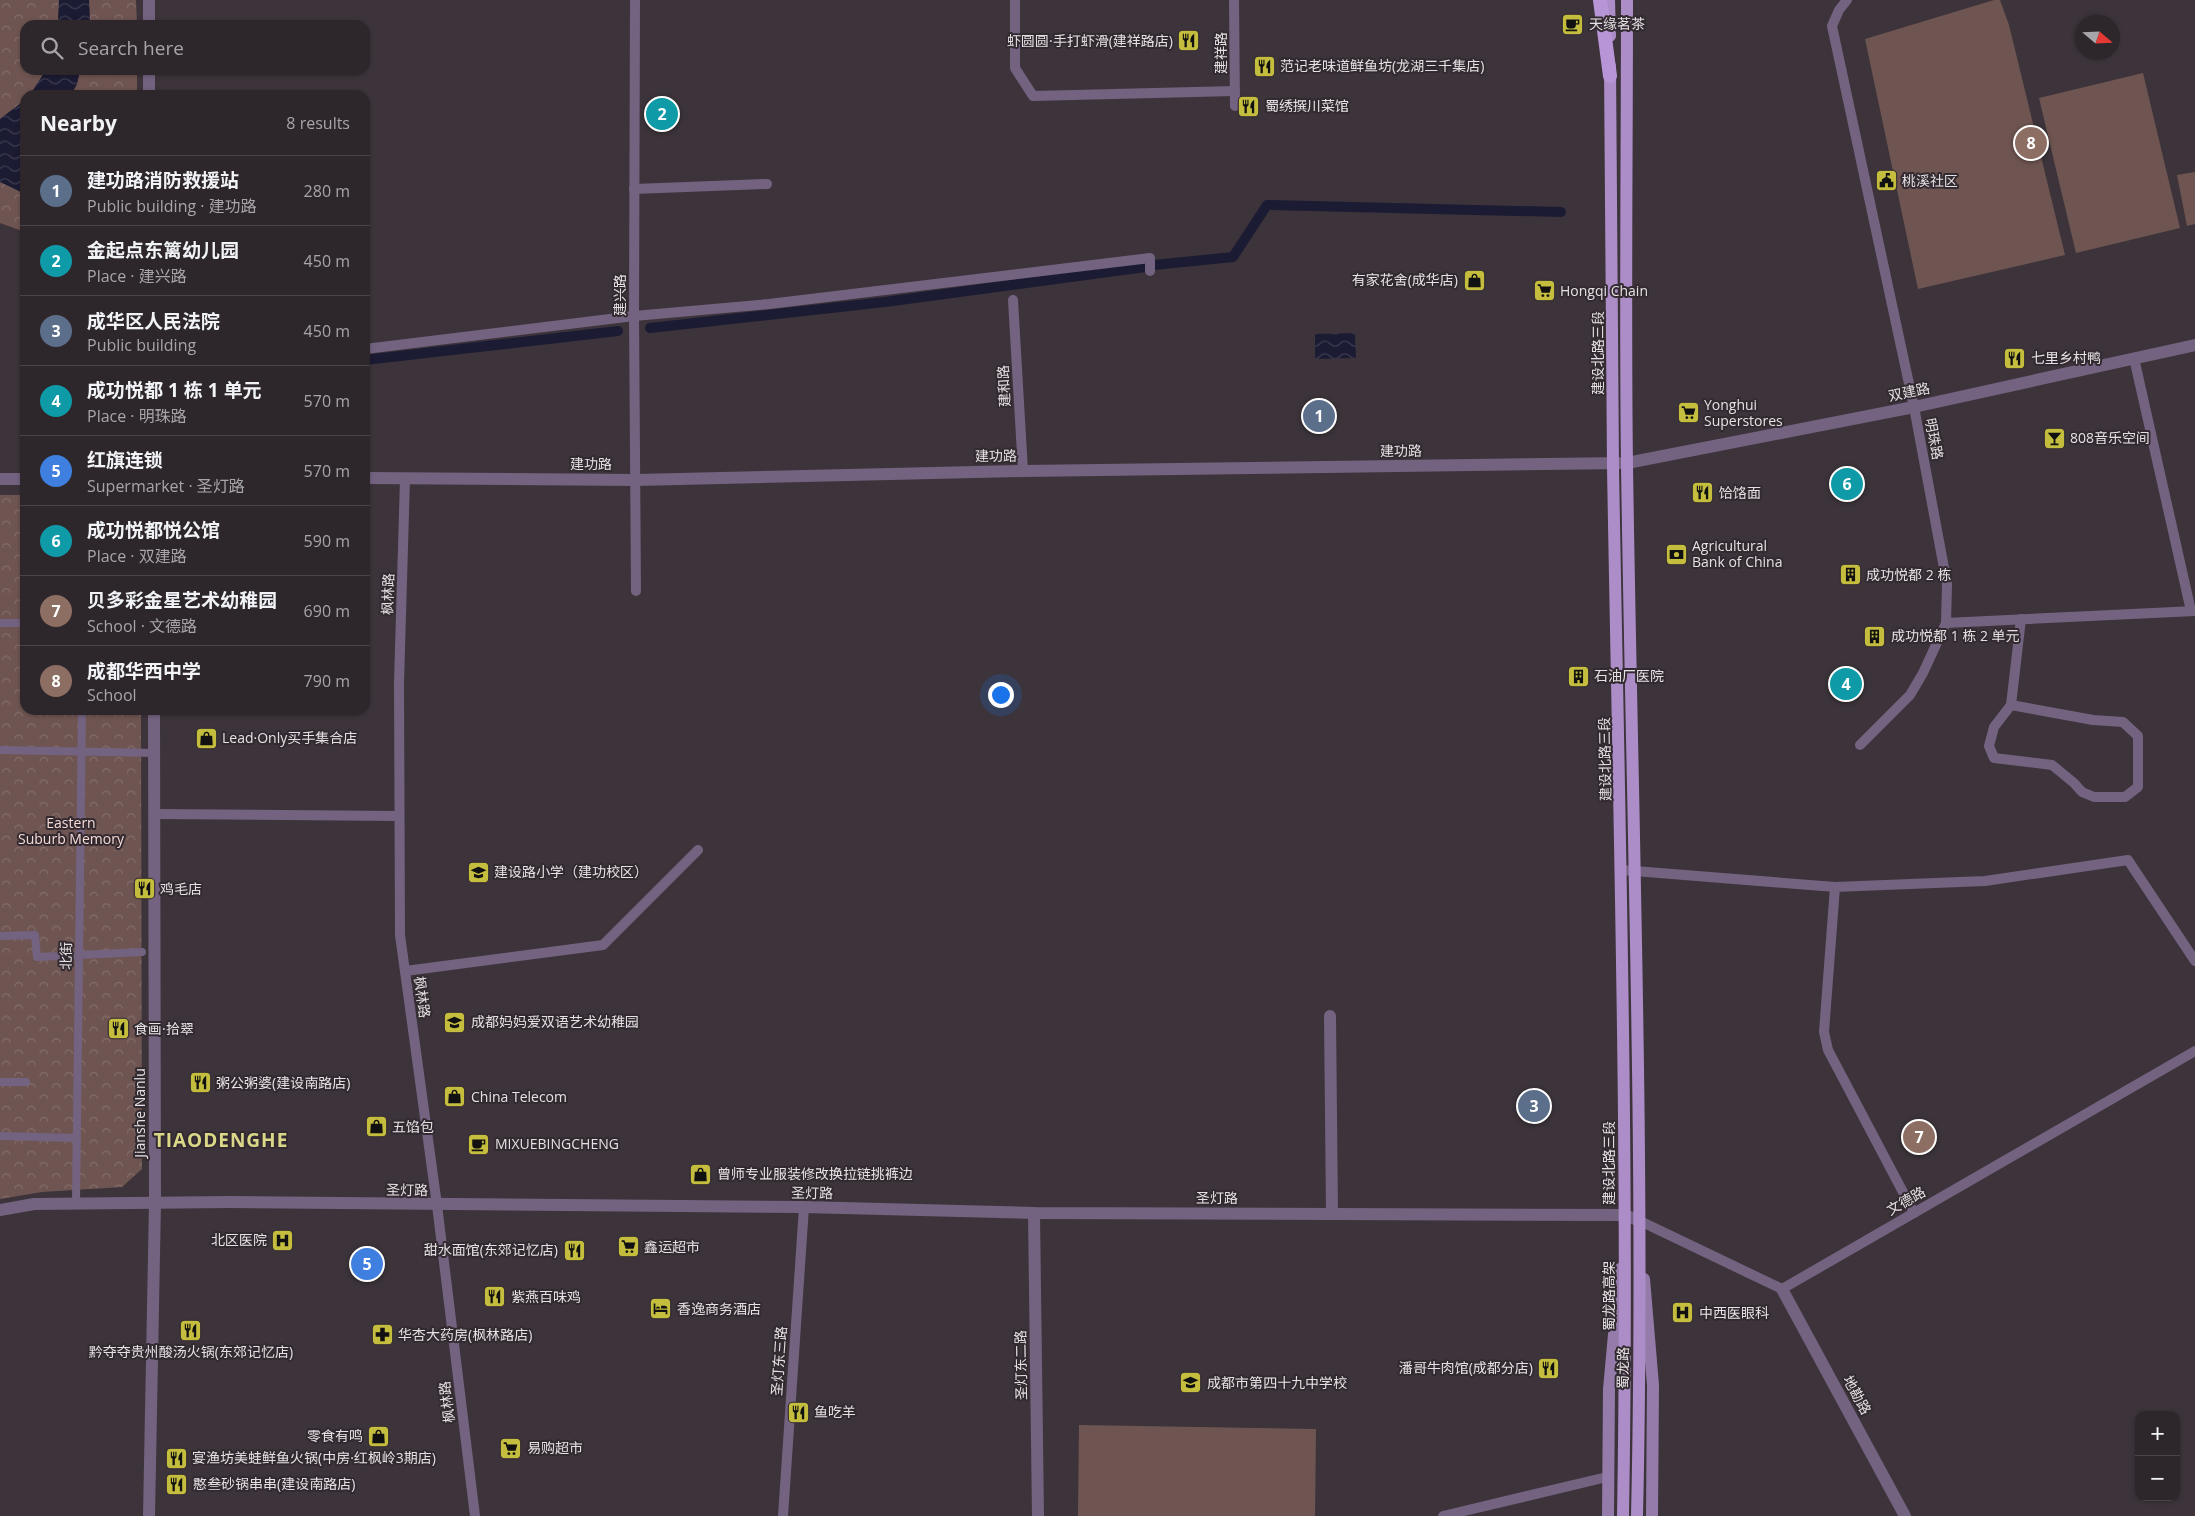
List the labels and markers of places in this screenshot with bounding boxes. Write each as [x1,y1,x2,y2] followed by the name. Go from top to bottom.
[1561,12,1585,36] cafe icon: 天缘茗茶
[1589,14,1645,33] place label: 天缘茗茶
[1177,29,1201,53] restaurant icon: 虾圆圆·手打虾滑(建祥路店)
[1007,31,1173,50] place label: 虾圆圆·手打虾滑(建祥路店)
[1252,54,1276,78] restaurant icon: 范记老味道鲜鱼坊(龙湖三千集店)
[1280,56,1484,75] place label: 范记老味道鲜鱼坊(龙湖三千集店)
[1237,94,1261,118] restaurant icon: 蜀绣撰川菜馆
[646,95,678,133] pin: 2
[1265,96,1349,115] place label: 蜀绣撰川菜馆
[2015,124,2047,162] pin: 8
[1874,169,1898,193] public building icon: 桃溪社区
[1902,171,1958,190] place label: 桃溪社区
[1462,268,1486,292] shop icon: 有家花舍(成华店)
[1352,270,1458,289] place label: 有家花舍(成华店)
[1532,279,1556,303] supermarket icon: Hongqi Chain
[1560,281,1648,300] place label: Hongqi Chain
[2003,346,2027,370] restaurant icon: 七里乡村鸭
[2031,348,2101,367] place label: 七里乡村鸭
[1704,395,1783,430] place label: Yonghui Superstores
[1303,397,1335,435] pin: 1
[1676,401,1700,425] supermarket icon: Yonghui Superstores
[2042,426,2066,450] bar icon: 808音乐空间
[2070,428,2150,447] place label: 808音乐空间
[1831,465,1863,503] pin: 6
[1691,481,1715,505] restaurant icon: 饸饹面
[1719,483,1761,502] place label: 饸饹面
[1692,536,1782,571] place label: Agricultural Bank of China
[1664,542,1688,566] bank icon: Agricultural Bank of China
[1838,563,1862,587] building icon: 成功悦都 2 栋
[1866,565,1951,584] place label: 成功悦都 2 栋
[1863,624,1887,648] building icon: 成功悦都 1 栋 2 单元
[1891,626,2020,645] place label: 成功悦都 1 栋 2 单元
[1566,664,1590,688] building icon: 石油厂医院
[1830,665,1862,703] pin: 4
[1594,666,1664,685] place label: 石油厂医院
[194,726,218,750] shop icon: Lead·Only买手集合店
[222,728,357,747] place label: Lead·Only买手集合店
[466,860,490,884] school or university icon: 建设路小学（建功校区）
[494,862,648,881] place label: 建设路小学（建功校区）
[132,877,156,901] restaurant icon: 鸡毛店
[160,879,202,898] place label: 鸡毛店
[443,1010,467,1034] school or university icon: 成都妈妈爱双语艺术幼稚园
[471,1012,639,1031] place label: 成都妈妈爱双语艺术幼稚园
[106,1017,130,1041] restaurant icon: 食画·拾翠
[134,1019,194,1038] place label: 食画·拾翠
[188,1071,212,1095] restaurant icon: 粥公粥婆(建设南路店)
[216,1073,350,1092] place label: 粥公粥婆(建设南路店)
[443,1085,467,1109] shop icon: China Telecom
[471,1087,567,1106] place label: China Telecom
[1518,1087,1550,1125] pin: 3
[364,1115,388,1139] shop icon: 五馅包
[392,1117,434,1136] place label: 五馅包
[1903,1118,1935,1156] pin: 7
[467,1132,491,1156] cafe icon: MIXUEBINGCHENG
[495,1134,619,1153] place label: MIXUEBINGCHENG
[689,1162,713,1186] shop icon: 曾师专业服装修改换拉链挑裤边
[717,1164,913,1183] place label: 曾师专业服装修改换拉链挑裤边
[271,1228,295,1252] hospital icon: 北区医院
[211,1230,267,1249] place label: 北区医院
[616,1235,640,1259] supermarket icon: 鑫运超市
[644,1237,700,1256] place label: 鑫运超市
[562,1238,586,1262] restaurant icon: 甜水面馆(东郊记忆店)
[424,1240,558,1259] place label: 甜水面馆(东郊记忆店)
[351,1245,383,1283] pin: 5
[483,1285,507,1309] restaurant icon: 紫燕百味鸡
[511,1287,581,1306] place label: 紫燕百味鸡
[649,1297,673,1321] hotel icon: 香逸商务酒店
[677,1299,761,1318] place label: 香逸商务酒店
[1671,1301,1695,1325] hospital icon: 中西医眼科
[1699,1303,1769,1322] place label: 中西医眼科
[179,1318,203,1342] restaurant icon: 黔夺夺贵州酸汤火锅(东郊记忆店)
[370,1323,394,1347] pharmacy icon: 华杏大药房(枫林路店)
[398,1325,532,1344] place label: 华杏大药房(枫林路店)
[89,1342,293,1361] place label: 黔夺夺贵州酸汤火锅(东郊记忆店)
[1537,1356,1561,1380] restaurant icon: 潘哥牛肉馆(成都分店)
[1399,1358,1533,1377] place label: 潘哥牛肉馆(成都分店)
[1179,1371,1203,1395] school or university icon: 成都市第四十九中学校
[1207,1373,1347,1392] place label: 成都市第四十九中学校
[786,1400,810,1424] restaurant icon: 鱼吃羊
[814,1402,856,1421] place label: 鱼吃羊
[367,1424,391,1448] shop icon: 零食有鸣
[307,1426,363,1445] place label: 零食有鸣
[499,1436,523,1460] supermarket icon: 易购超市
[527,1438,583,1457] place label: 易购超市
[164,1446,188,1470] restaurant icon: 宴渔坊美蛙鲜鱼火锅(中房·红枫岭3期店)
[192,1448,436,1467] place label: 宴渔坊美蛙鲜鱼火锅(中房·红枫岭3期店)
[165,1472,189,1496] restaurant icon: 憨叁砂锅串串(建设南路店)
[193,1474,355,1493] place label: 憨叁砂锅串串(建设南路店)

